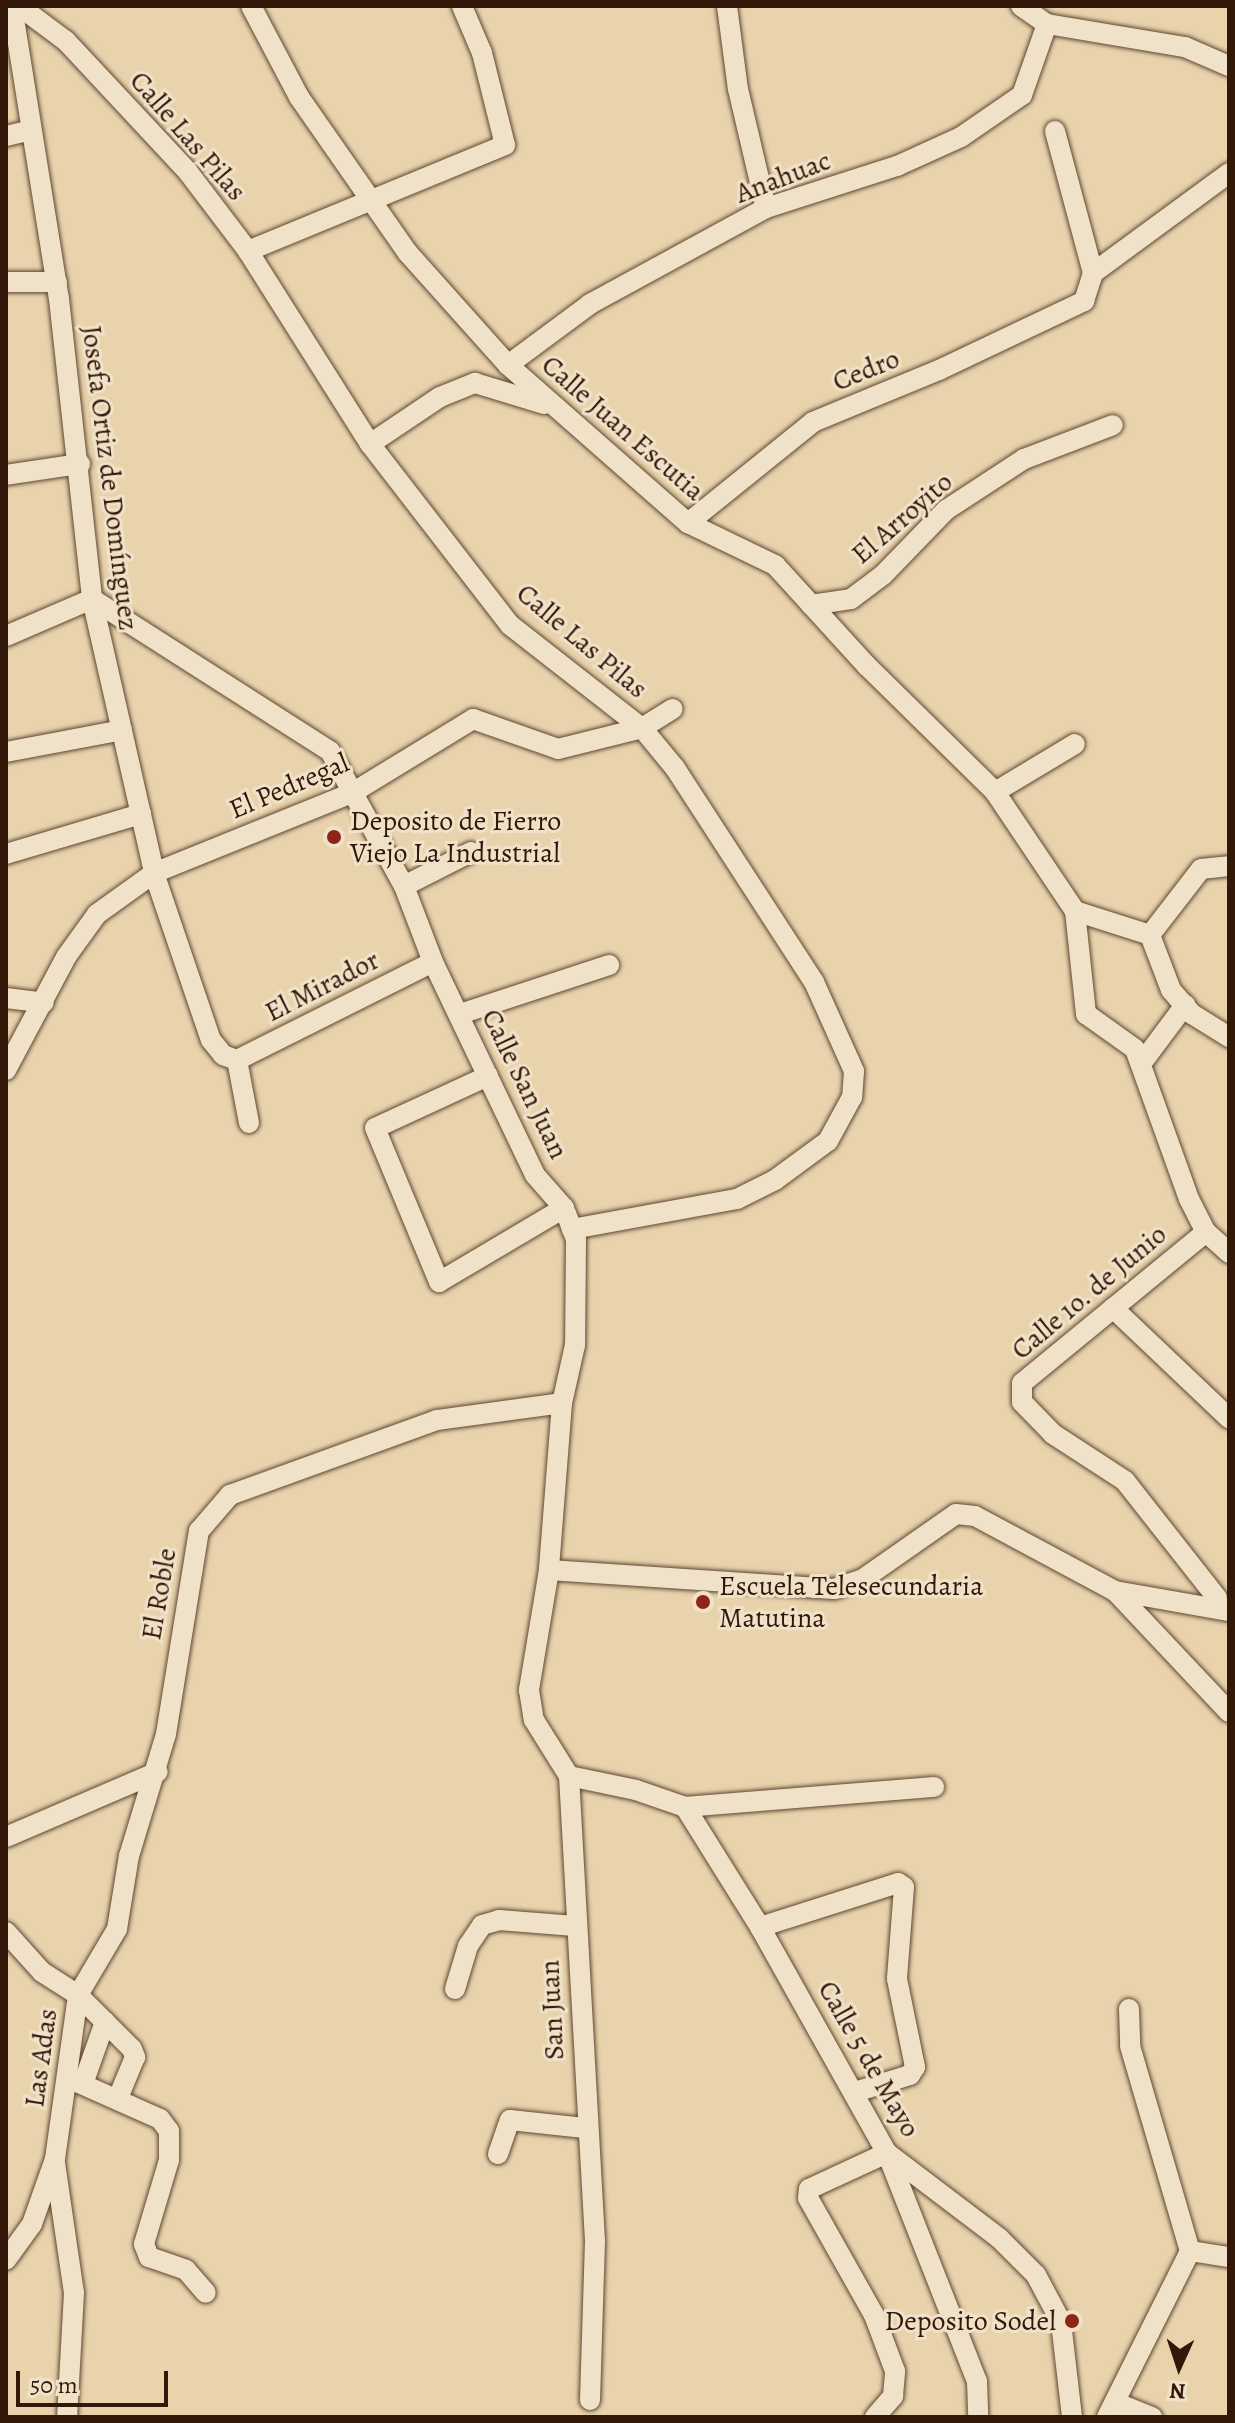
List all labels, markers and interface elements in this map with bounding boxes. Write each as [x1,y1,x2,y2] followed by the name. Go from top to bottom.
[123,64,253,208] street label: Calle Las Pilas
[731,144,835,210] street label: Anahuac
[75,324,145,632] street label: Josefa Ortiz de Domínguez
[828,342,904,398] street label: Cedro
[535,348,711,508] street label: Calle Juan Escutia
[845,465,959,571] street label: El Arroyito
[510,577,654,705] street label: Calle Las Pilas
[224,746,354,826] street label: El Pedregal
[350,804,561,870] place label: Deposito de Fierro Viejo La Industrial
[325,828,343,846] marker: Deposito de Fierro Viejo La Industrial
[259,943,385,1029] street label: El Mirador
[474,1004,576,1164] street label: Calle San Juan
[1004,1217,1174,1367] street label: Calle 1o. de Junio
[134,1545,184,1643] street label: El Roble
[719,1569,983,1635] place label: Escuela Telesecundaria Matutina
[694,1593,712,1611] marker: Escuela Telesecundaria Matutina
[533,1959,571,2061] street label: San Juan
[811,1975,927,2143] street label: Calle 5 de Mayo
[17,2006,65,2110] street label: Las Adas
[885,2304,1056,2338] place label: Deposito Sodel
[1063,2312,1081,2330] marker: Deposito Sodel
[1139,2327,1219,2407] north arrow
[20,2355,172,2405] scale bar
[30,2369,78,2401] text: 50 m
[1169,2376,1187,2406] text: N

